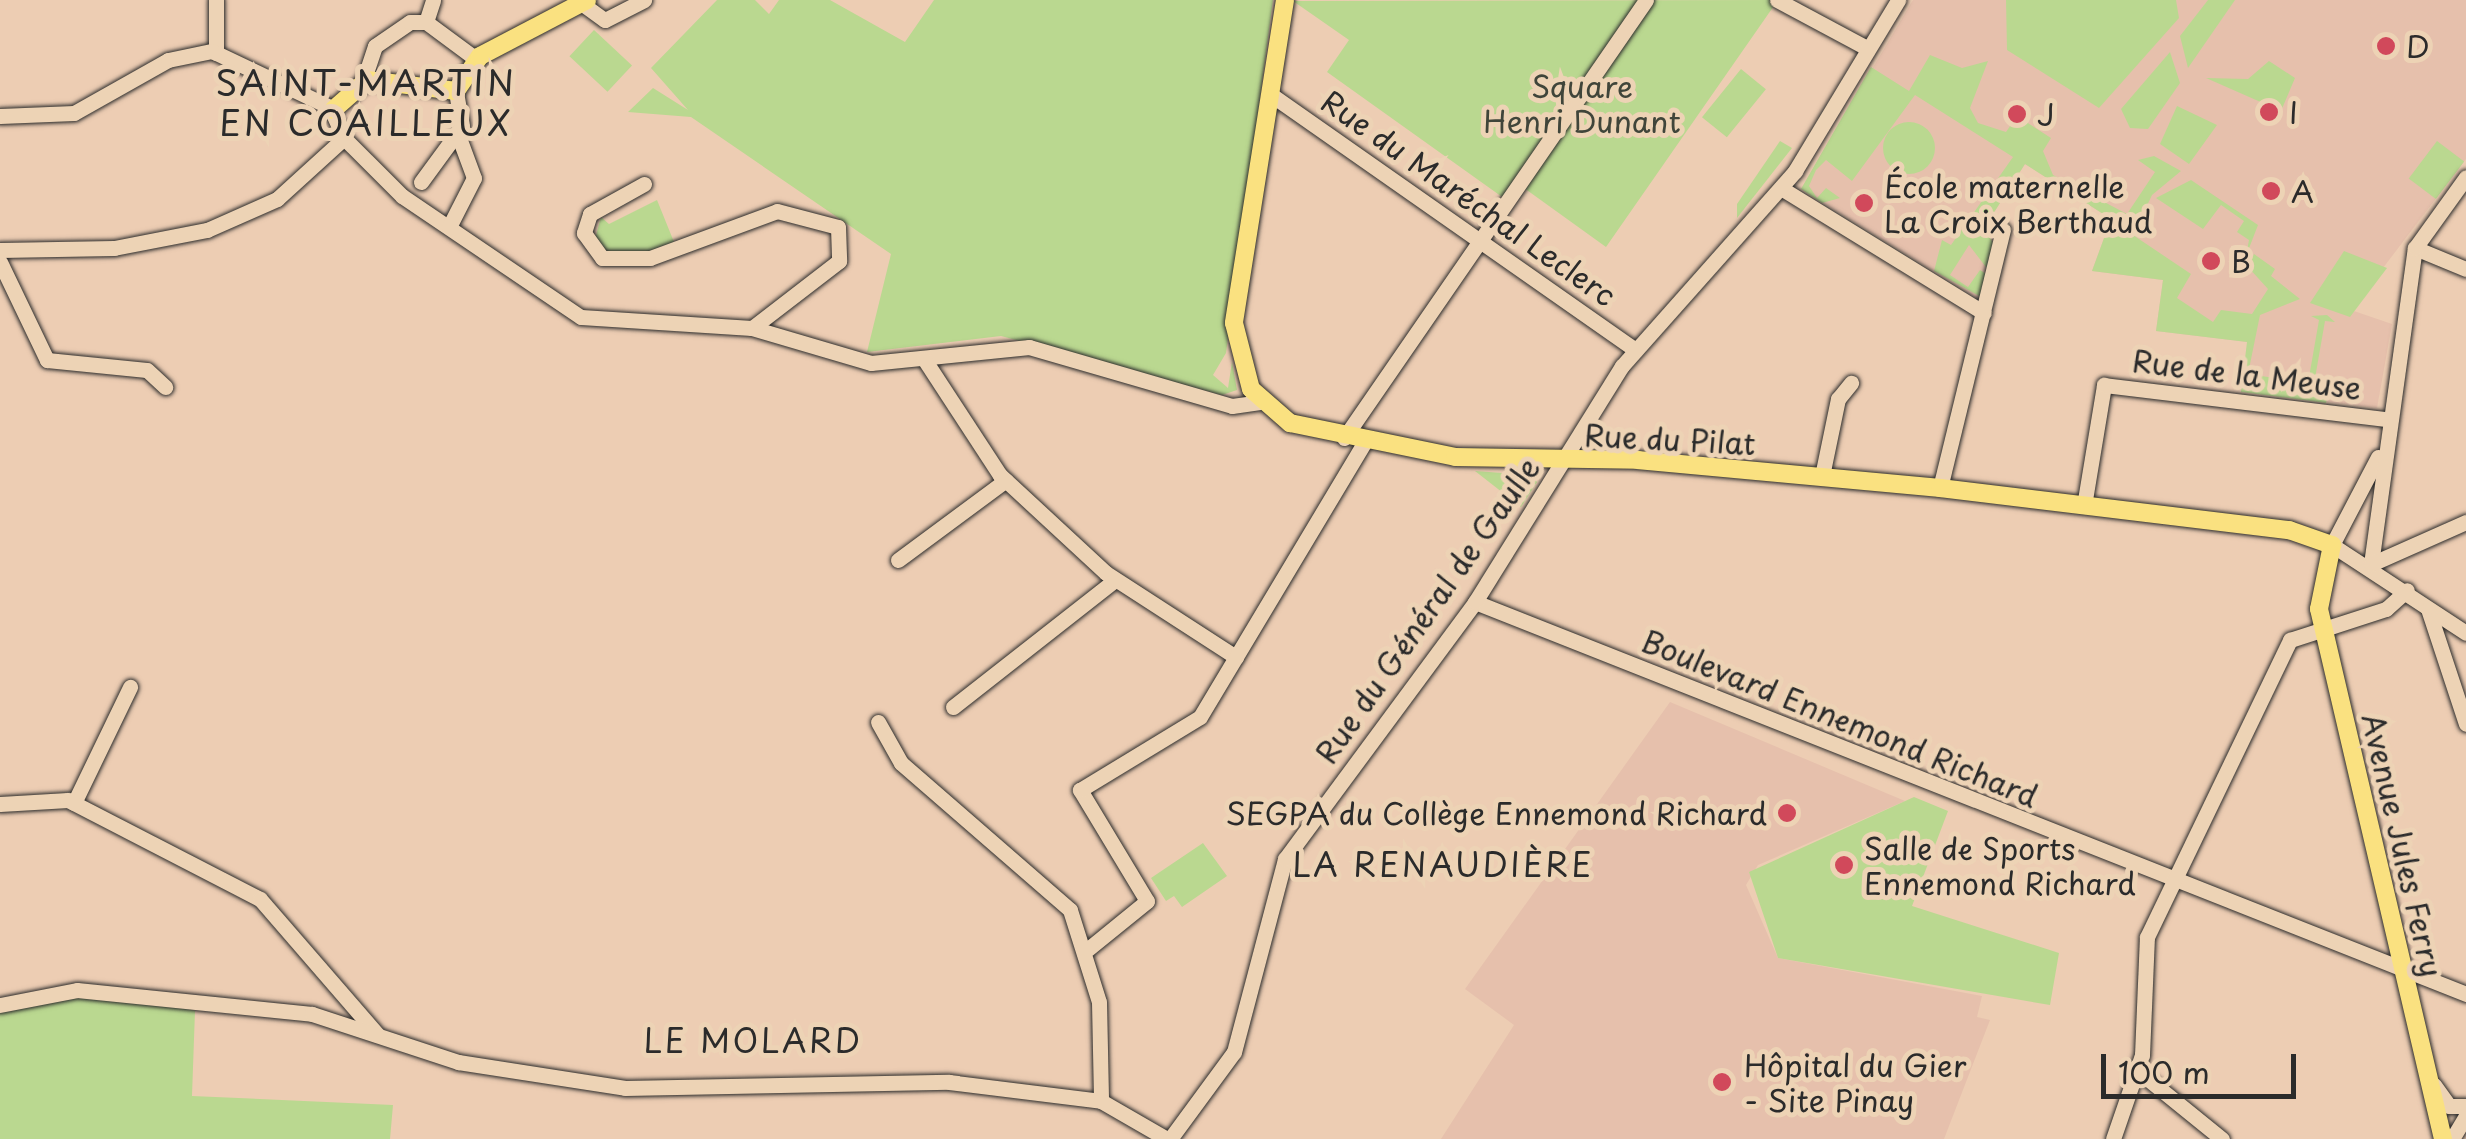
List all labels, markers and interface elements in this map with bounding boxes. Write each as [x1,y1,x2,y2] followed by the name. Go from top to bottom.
[2406,28,2430,64] place label: D
[2375,35,2397,57] marker: D
[216,61,516,143] district label: SAINT-MARTIN EN COAILLEUX
[1483,68,1681,138] park label: Square Henri Dunant
[1314,82,1624,314] street label: Rue du Maréchal Leclerc
[2289,94,2298,130] place label: I
[2037,96,2055,132] place label: J
[2258,101,2280,123] marker: I
[2006,103,2028,125] marker: J
[1884,168,2151,238] place label: École maternelle La Croix Berthaud
[2291,173,2314,209] place label: A
[2260,180,2282,202] marker: A
[1853,192,1875,214] marker: École maternelle La Croix Berthaud
[2231,243,2251,279] place label: B
[2200,250,2222,272] marker: B
[2128,342,2366,406] street label: Rue de la Meuse
[1581,416,1759,462] street label: Rue du Pilat
[1306,447,1548,773] street label: Rue du Général de Gaulle
[1636,622,2044,814] street label: Boulevard Ennemond Richard
[2355,708,2451,982] street label: Avenue Jules Ferry
[1225,795,1767,831] place label: SEGPA du Collège Ennemond Richard
[1776,802,1798,824] marker: SEGPA du Collège Ennemond Richard
[1864,830,2136,900] place label: Salle de Sports Ennemond Richard
[1292,845,1594,883] district label: LA RENAUDIÈRE
[1833,854,1855,876] marker: Salle de Sports Ennemond Richard
[644,1021,862,1059] district label: LE MOLARD
[2106,1034,2301,1096] scale bar
[1744,1047,1968,1118] place label: Hôpital du Gier - Site Pinay
[2118,1049,2210,1094] text: 100 m
[1709,1069,1735,1095] marker: Hôpital du Gier - Site Pinay

